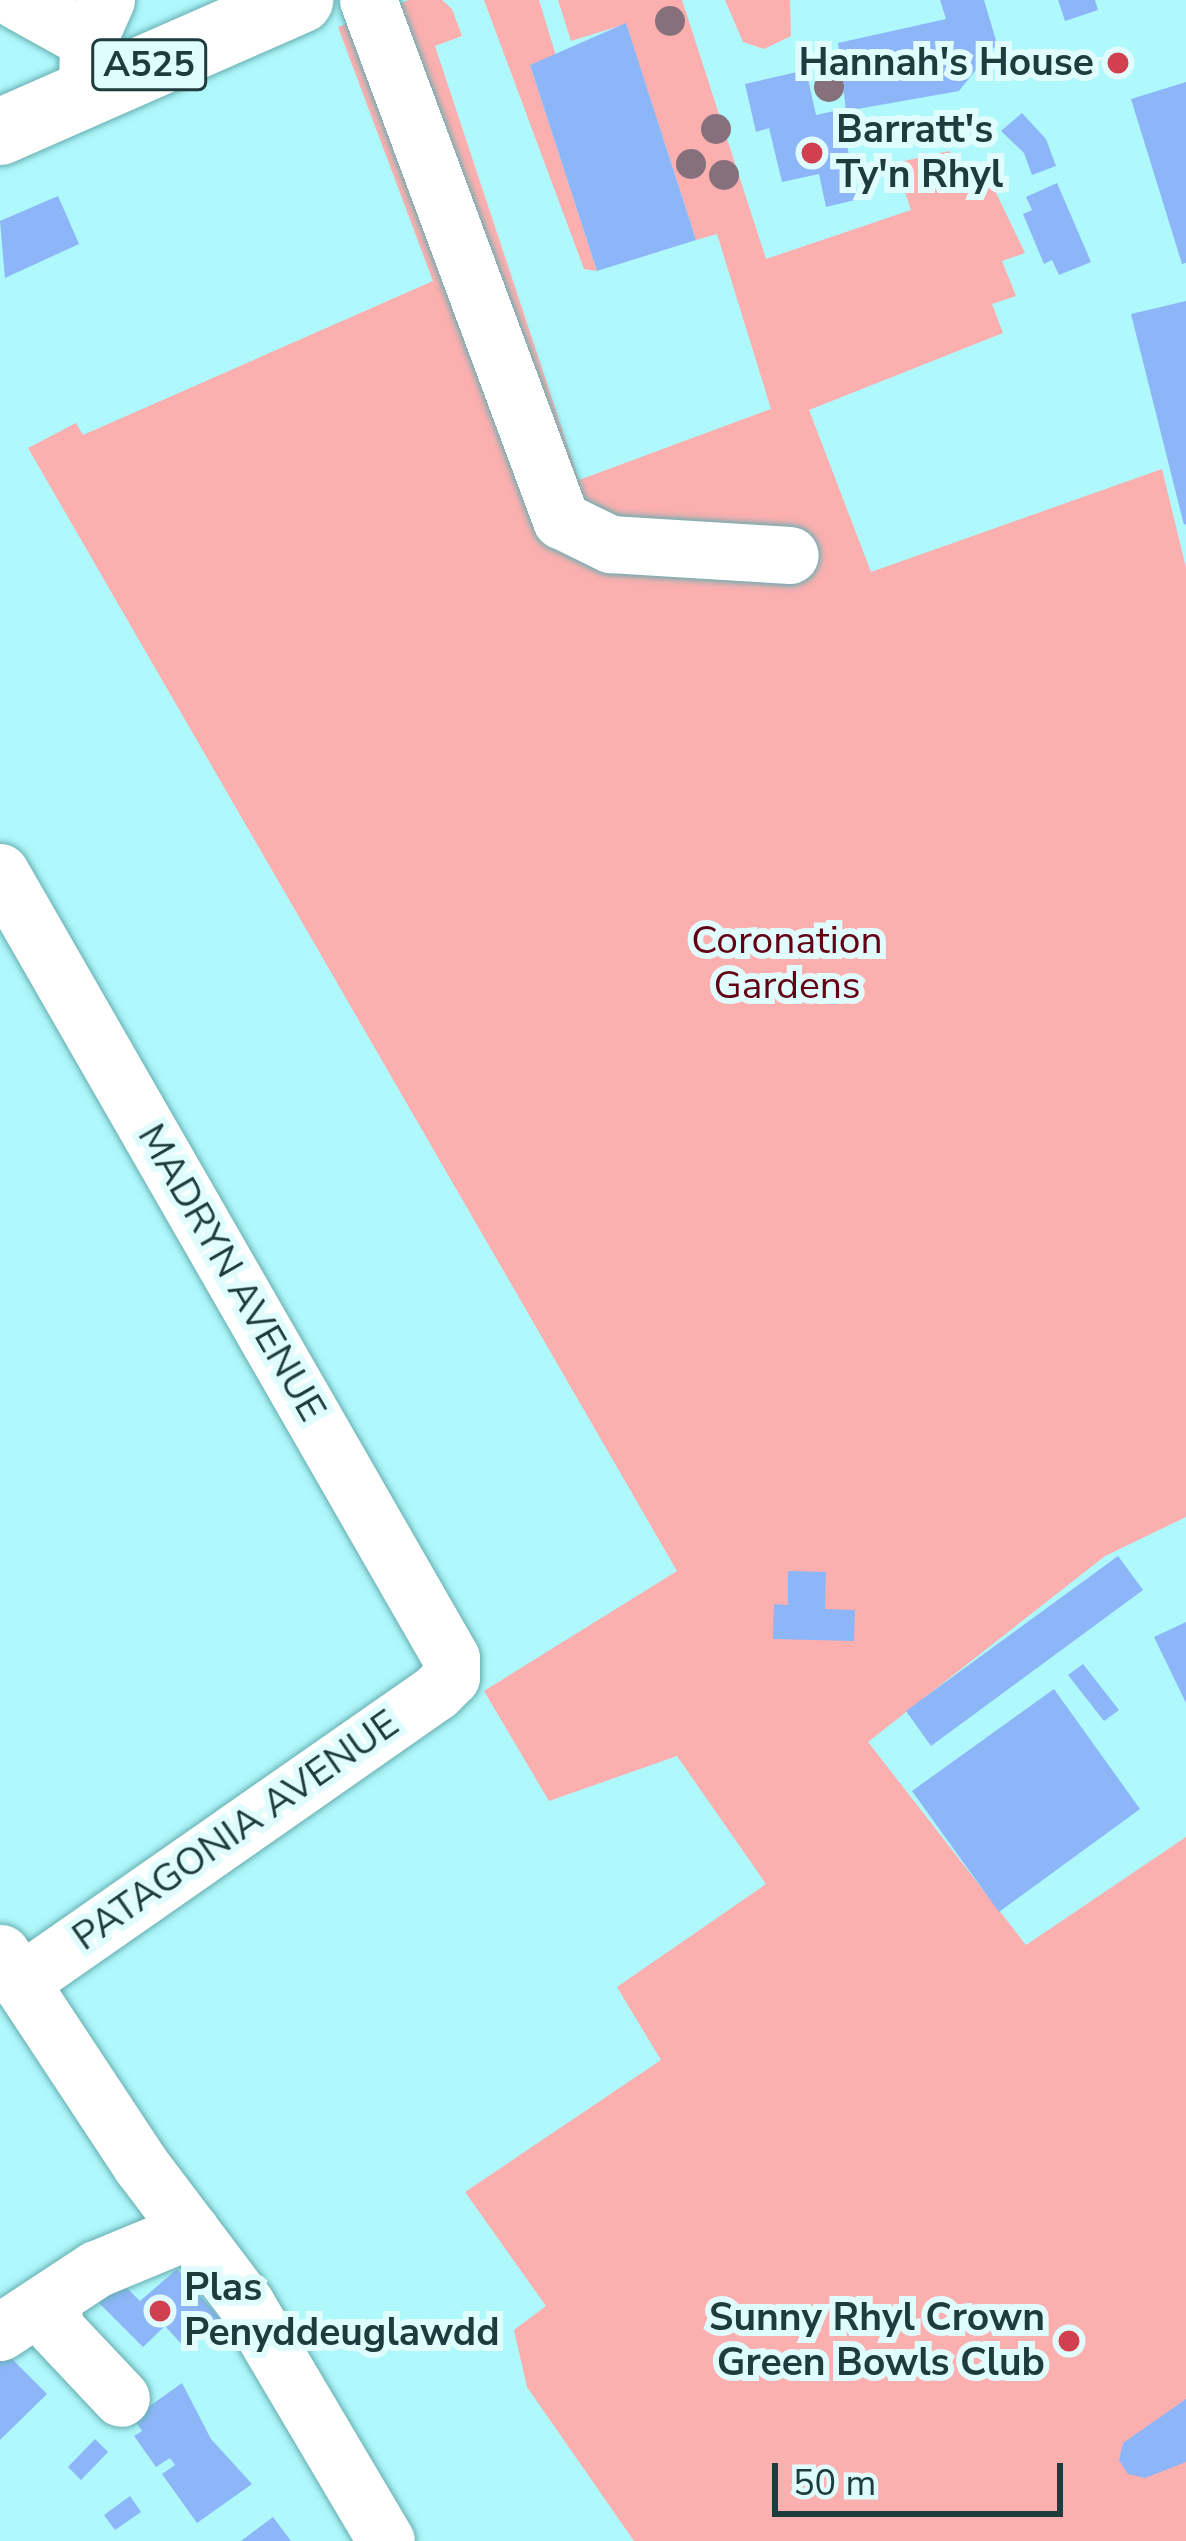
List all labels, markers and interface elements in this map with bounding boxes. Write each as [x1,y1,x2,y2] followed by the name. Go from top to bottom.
[89,35,209,95] road number: A525
[798,40,1094,86] place label: Hannah's House
[1105,50,1131,76] marker: Hannah's House
[836,108,1003,199] place label: Barratt's Ty'n Rhyl
[799,140,825,166] marker: Barratt's Ty'n Rhyl
[691,919,883,1010] park label: Coronation Gardens
[127,1116,335,1430] street label: MADRYN AVENUE
[64,1701,408,1961] street label: PATAGONIA AVENUE
[184,2266,500,2357] place label: Plas Penyddeuglawdd
[709,2296,1045,2387] place label: Sunny Rhyl Crown Green Bowls Club
[147,2298,173,2324] marker: Plas Penyddeuglawdd
[1056,2328,1082,2354] marker: Sunny Rhyl Crown Green Bowls Club
[778,2439,1069,2513] scale bar
[793,2459,876,2508] text: 50 m

